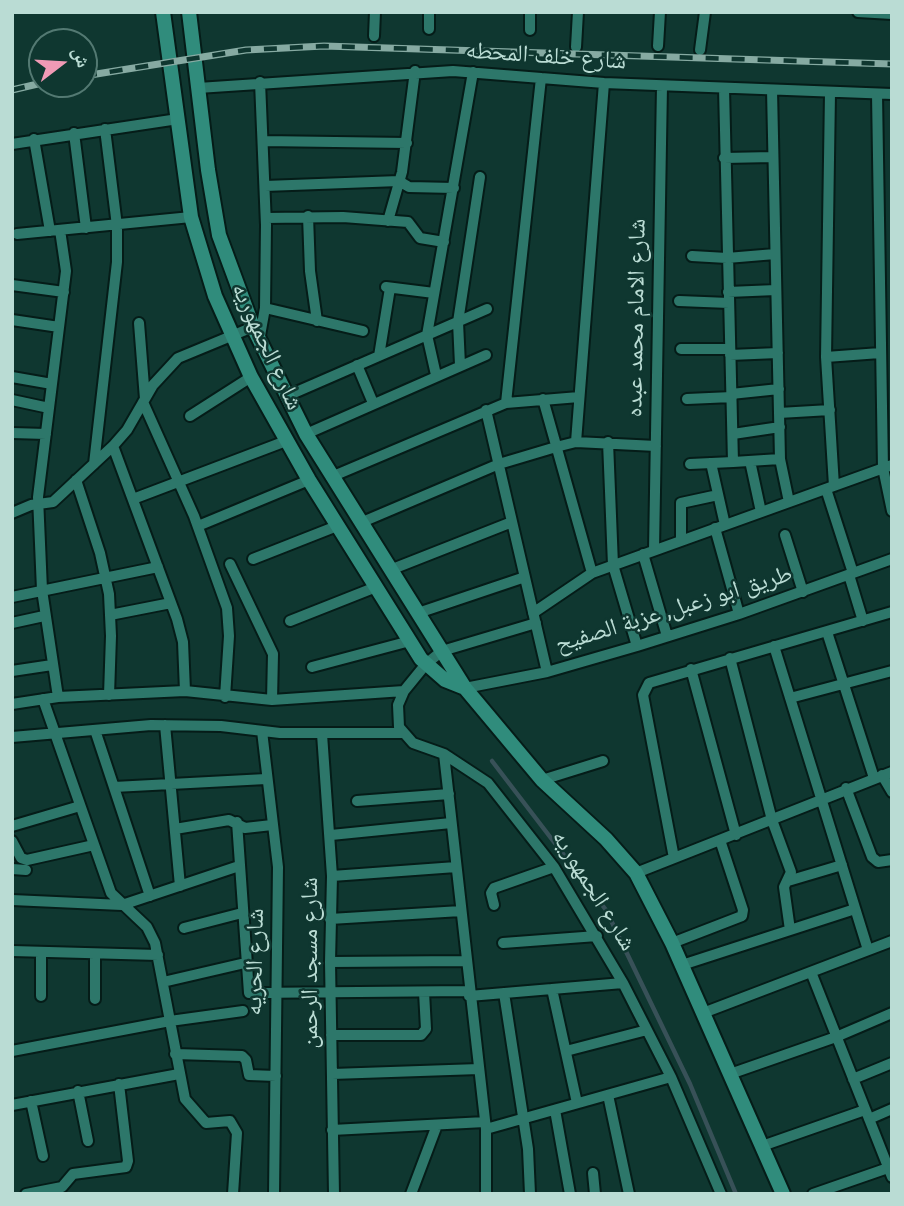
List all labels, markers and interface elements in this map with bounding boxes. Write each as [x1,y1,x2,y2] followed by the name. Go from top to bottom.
[28,28,98,98] north arrow
[465,37,627,77] street label: شارع خلف المحطه
[68,44,96,70] text: ش
[621,218,653,418] street label: شارع الامام محمد عبده
[224,279,308,415] street label: شارع الجمهوريه
[552,560,796,660] street label: طريق ابو زعبل, عزبة الصفيح
[544,825,642,957] street label: شارع الجمهوريه
[297,877,325,1049] street label: شارع مسجد الرحمن
[241,908,271,1016] street label: شارع الحريه

